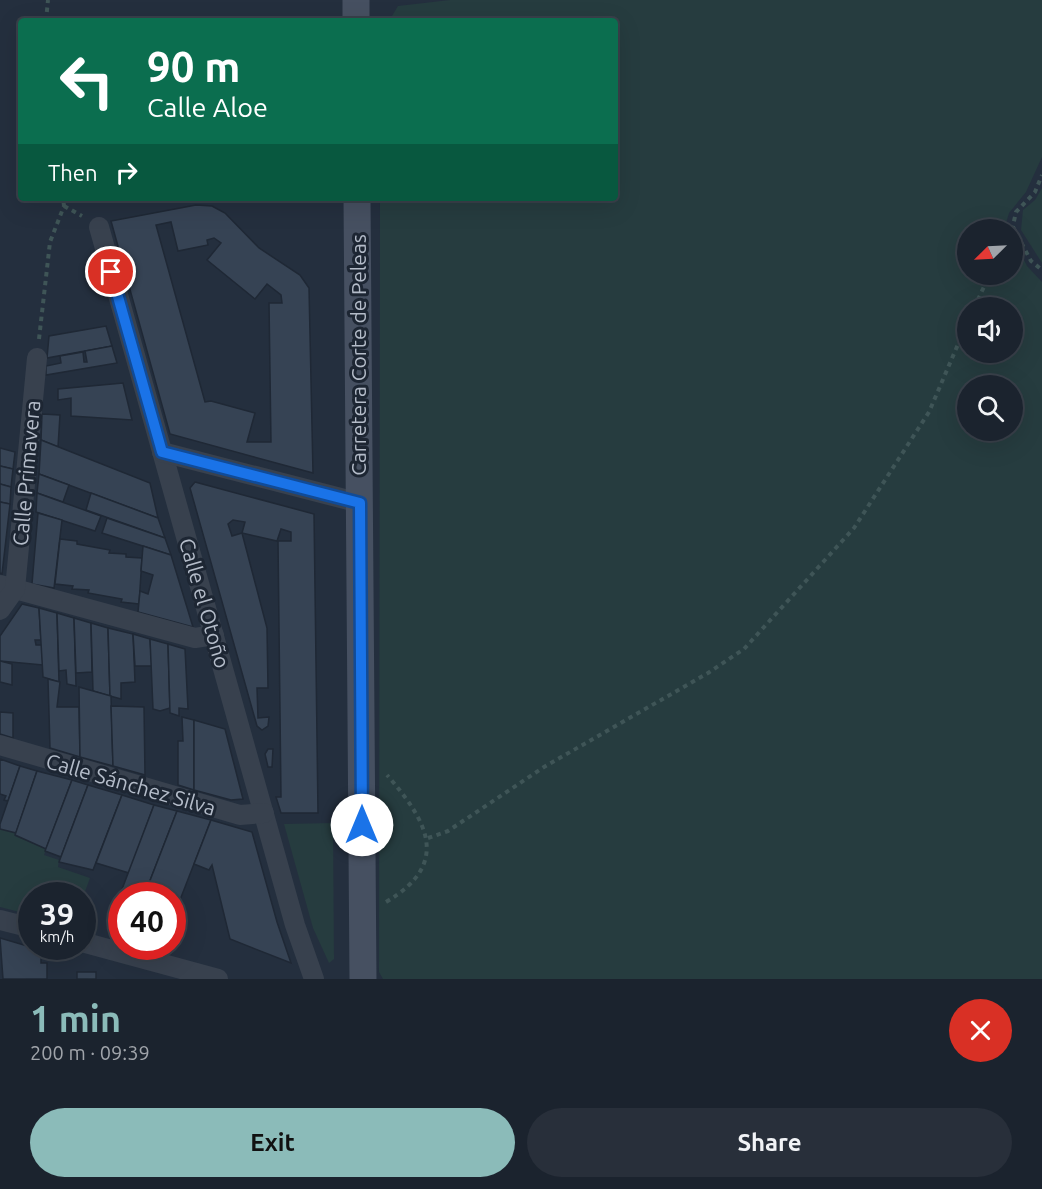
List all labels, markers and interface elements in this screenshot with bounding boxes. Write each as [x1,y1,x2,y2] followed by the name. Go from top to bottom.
[48,42,126,120] icon: left
[147,43,241,90] text: 90 m
[147,92,268,122] text: Calle Aloe
[110,156,143,189] icon: right
[48,160,98,185] text: Then
[957,219,1023,285] north arrow
[957,219,1023,441] map controls
[346,234,370,476] street label: Carretera Corte de Peleas
[85,246,136,297] pin
[94,255,127,288] icon: arrive
[957,297,1023,363] button: sound
[957,375,1023,441] button: search
[8,399,44,547] street label: Calle Primavera
[175,535,235,671] street label: Calle el Otoño
[43,748,219,820] street label: Calle Sánchez Silva
[330,793,394,857] position arrow
[108,882,186,960] speed limit sign: 40
[40,897,74,931] text: 39
[40,928,74,945] text: km/h
[30,998,121,1039] text: 1 min
[949,999,1012,1062] button: close
[30,1041,150,1064] text: 200 m · 09:39
[30,1108,515,1177] button: Exit
[527,1108,1012,1177] button: Share

